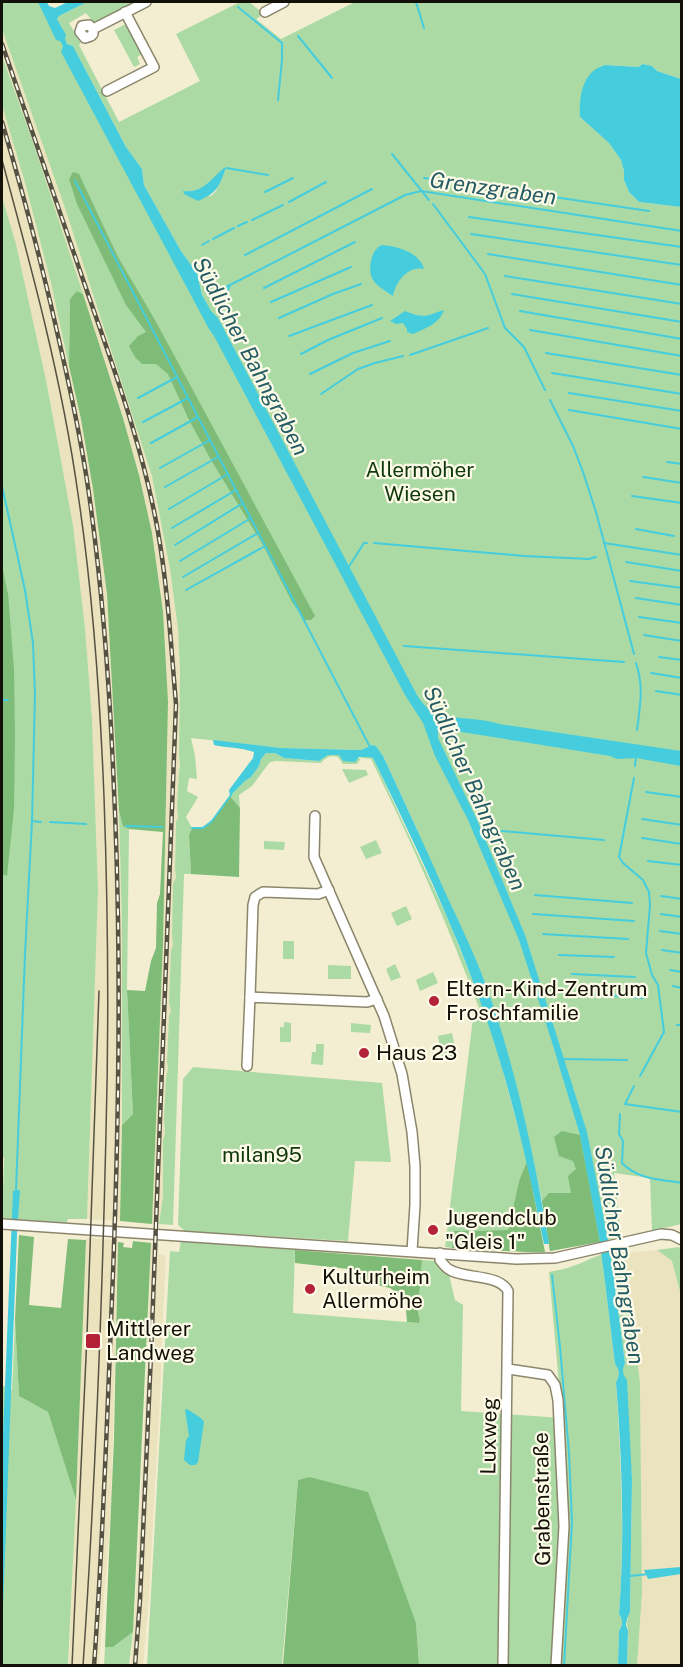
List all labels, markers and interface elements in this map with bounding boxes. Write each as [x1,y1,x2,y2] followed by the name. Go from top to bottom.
[428,166,558,210] water label: Grenzgraben
[188,252,314,460] water label: Südlicher Bahngraben
[365,457,475,506] park label: Allermöher Wiesen
[418,682,532,894] water label: Südlicher Bahngraben
[446,976,647,1025] place label: Eltern-Kind-Zentrum Froschfamilie
[427,994,441,1008] marker: Eltern-Kind-Zentrum Froschfamilie
[376,1040,457,1065] place label: Haus 23
[357,1046,371,1060] marker: Haus 23
[222,1142,302,1167] park label: milan95
[590,1144,650,1366] water label: Südlicher Bahngraben
[445,1205,557,1254] place label: Jugendclub "Gleis 1"
[426,1223,440,1237] marker: Jugendclub "Gleis 1"
[322,1264,430,1313] place label: Kulturheim Allermöhe
[303,1282,317,1296] marker: Kulturheim Allermöhe
[106,1316,195,1365] place label: Mittlerer Landweg
[84,1332,102,1350] marker: Mittlerer Landweg
[475,1397,502,1475] street label: Luxweg
[528,1432,555,1566] street label: Grabenstraße

